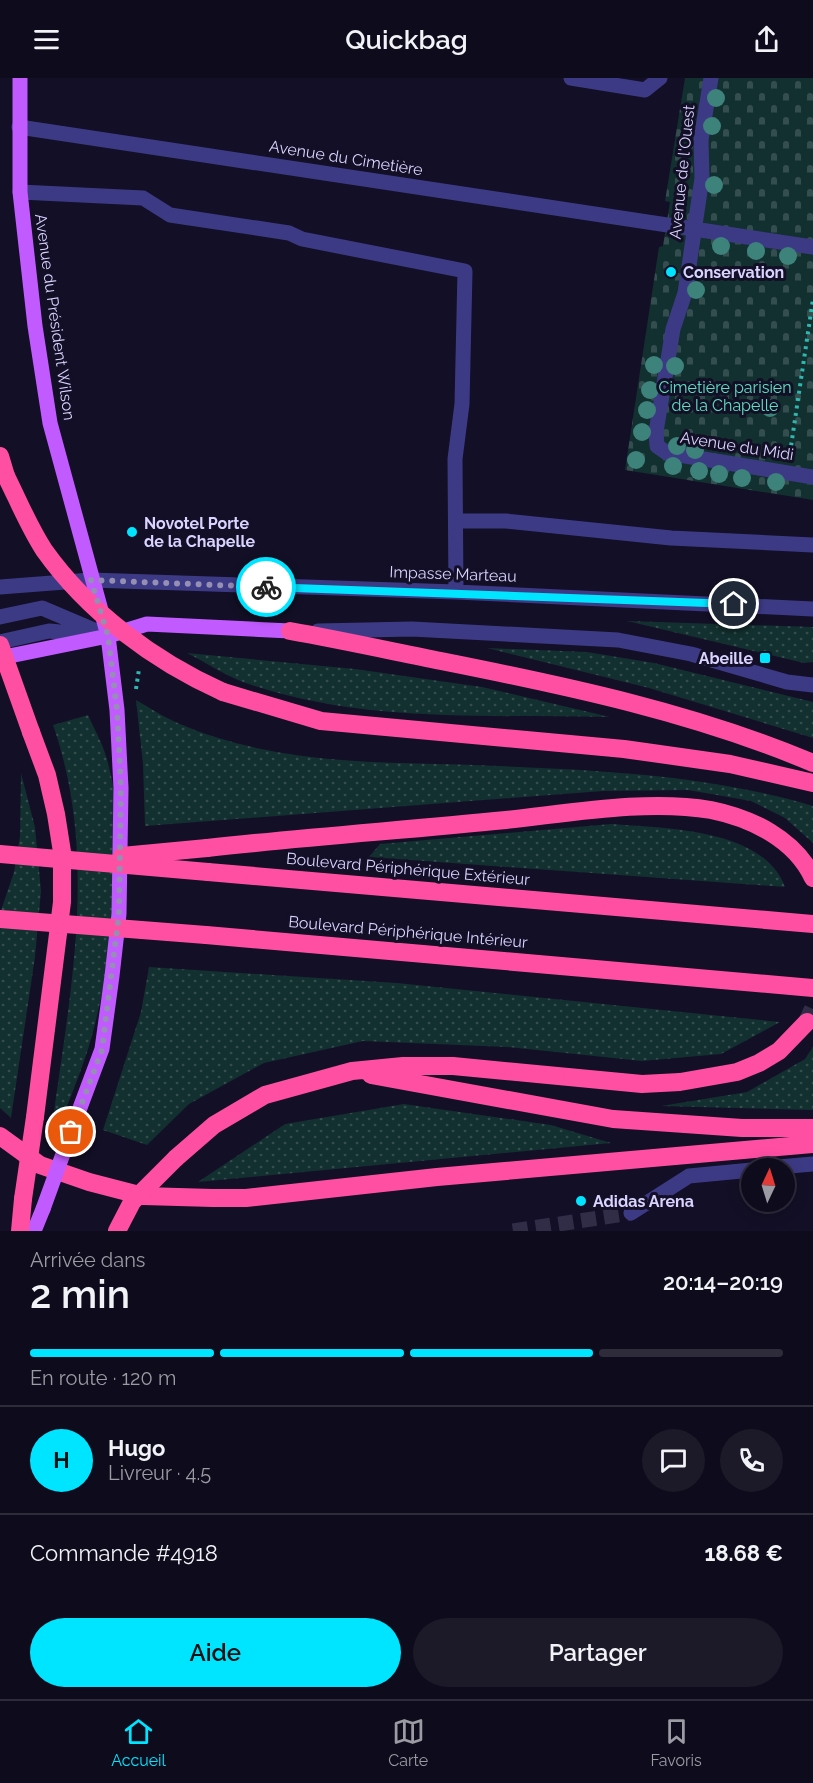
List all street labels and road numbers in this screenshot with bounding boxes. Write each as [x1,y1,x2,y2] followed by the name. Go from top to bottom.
[666,103,699,240] street label: Avenue de l'Ouest
[268,136,424,180] street label: Avenue du Cimetière
[31,213,79,421] street label: Avenue du Président Wilson
[679,428,795,464] street label: Avenue du Midi
[389,562,517,586] street label: Impasse Marteau
[285,849,531,889] street label: Boulevard Périphérique Extérieur
[288,912,529,952] street label: Boulevard Périphérique Intérieur

